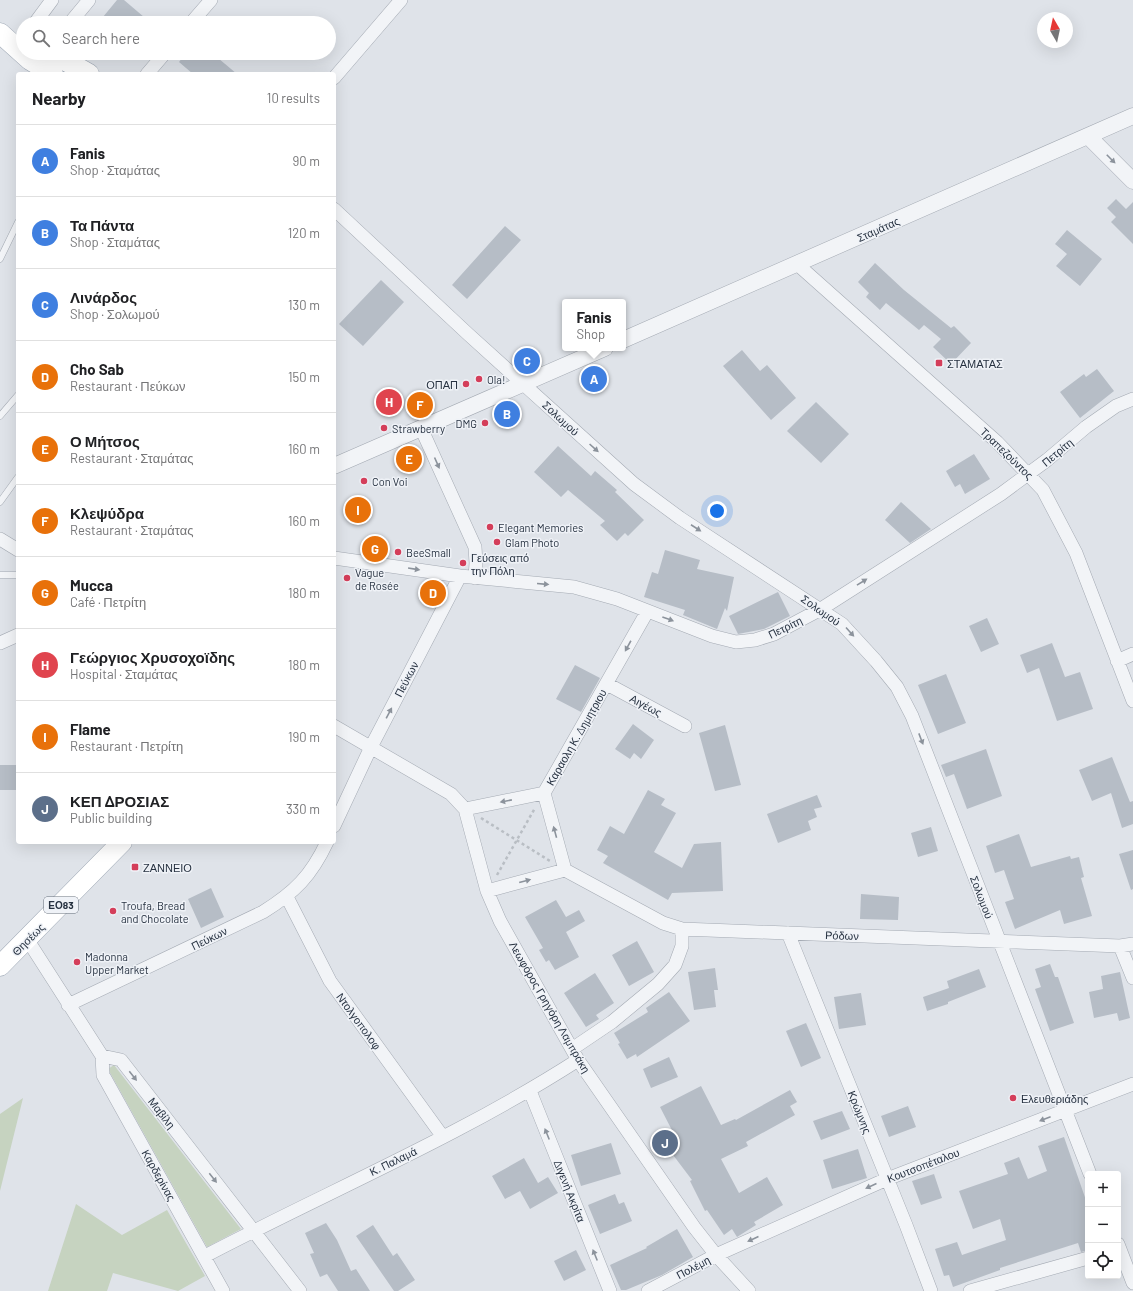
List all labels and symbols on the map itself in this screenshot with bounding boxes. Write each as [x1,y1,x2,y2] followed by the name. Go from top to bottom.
[1037,12,1073,48] north arrow
[1106,154,1115,164] one-way arrow
[855,214,901,244] street label: Σταμάτας
[514,346,540,376] pin: C
[947,357,1003,370] place label: ΣΤΑΜΑΤΑΣ
[934,358,944,368] marker: ΣΤΑΜΑΤΑΣ
[581,364,607,394] pin: A
[487,373,506,386] place label: Ola!
[474,374,484,384] marker: Ola!
[426,378,458,391] place label: ΟΠΑΠ
[461,379,471,389] marker: ΟΠΑΠ
[376,387,402,417] pin: H
[407,390,433,420] pin: F
[540,398,582,438] street label: Σολωμού
[494,399,520,429] pin: B
[456,417,477,430] place label: DMG
[480,418,490,428] marker: DMG
[392,422,445,435] place label: Strawberry
[379,423,389,433] marker: Strawberry
[978,424,1036,482] street label: Τραπεζούντος
[1039,435,1075,469] street label: Πετρίτη
[589,443,599,452] one-way arrow
[396,444,422,474] pin: E
[434,458,440,469] one-way arrow
[372,475,408,488] place label: Con Voi
[359,476,369,486] marker: Con Voi
[345,495,371,525] pin: I
[707,501,727,521] your location
[498,521,583,534] place label: Elegant Memories
[485,522,495,532] marker: Elegant Memories
[690,524,701,532] one-way arrow
[362,534,388,564] pin: G
[505,536,559,549] place label: Glam Photo
[492,537,502,547] marker: Glam Photo
[406,546,451,559] place label: BeeSmall
[393,547,403,557] marker: BeeSmall
[471,551,529,577] place label: Γεύσεις από την Πόλη
[458,558,468,568] marker: Γεύσεις από την Πόλη
[355,566,399,592] place label: Vague de Rosée
[408,566,420,572] one-way arrow
[342,573,352,583] marker: Vague de Rosée
[420,578,446,608] pin: D
[857,579,868,586] one-way arrow
[537,580,549,587] one-way arrow
[799,592,843,628] street label: Σολωμού
[766,613,804,641] street label: Πετρίτη
[662,616,674,622] one-way arrow
[845,626,854,637] one-way arrow
[625,640,632,651] one-way arrow
[391,659,421,699] street label: Πεύκων
[543,687,609,787] street label: Καραολη Κ. Δημητριου
[628,691,664,719] street label: Αιγέως
[386,707,392,719] one-way arrow
[918,733,924,744] one-way arrow
[500,798,512,804] one-way arrow
[552,826,558,838] one-way arrow
[143,861,192,874] place label: ΖΑΝΝΕΙΟ
[130,862,140,872] marker: ΖΑΝΝΕΙΟ
[968,874,996,920] street label: Σολωμού
[519,878,531,884] one-way arrow
[44,897,78,913] road number: ΕΟ83
[121,899,189,925] place label: Troufa, Bread and Chocolate
[108,906,118,916] marker: Troufa, Bread and Chocolate
[9,920,47,958] street label: Θησέως
[189,924,230,952] street label: Πεύκων
[825,928,860,942] street label: Ρόδων
[507,939,593,1075] street label: Λεωφόρος Γρηγόρη Λαμπράκη
[85,950,149,976] place label: Madonna Upper Market
[72,957,82,967] marker: Madonna Upper Market
[334,990,384,1052] street label: Ντολγοπολοφ
[129,1070,137,1081] one-way arrow
[846,1089,874,1135] street label: Κρώμνης
[1021,1092,1088,1105] place label: Ελευθεριάδης
[1008,1093,1018,1103] marker: Ελευθεριάδης
[146,1095,178,1131] street label: Μαβίλη
[1038,1116,1050,1122] one-way arrow
[544,1127,550,1139] one-way arrow
[652,1128,678,1158] pin: J
[367,1144,419,1178] street label: Κ. Παλαμά
[885,1145,961,1185] street label: Κουτσοπέταλου
[140,1147,178,1203] street label: Καρδερίνας
[552,1158,589,1225] street label: Διγενή Ακρίτα
[208,1173,217,1184] one-way arrow
[866,1183,877,1189] one-way arrow
[747,1236,758,1242] one-way arrow
[592,1248,598,1260] one-way arrow
[674,1253,712,1281] street label: Πολέμη

